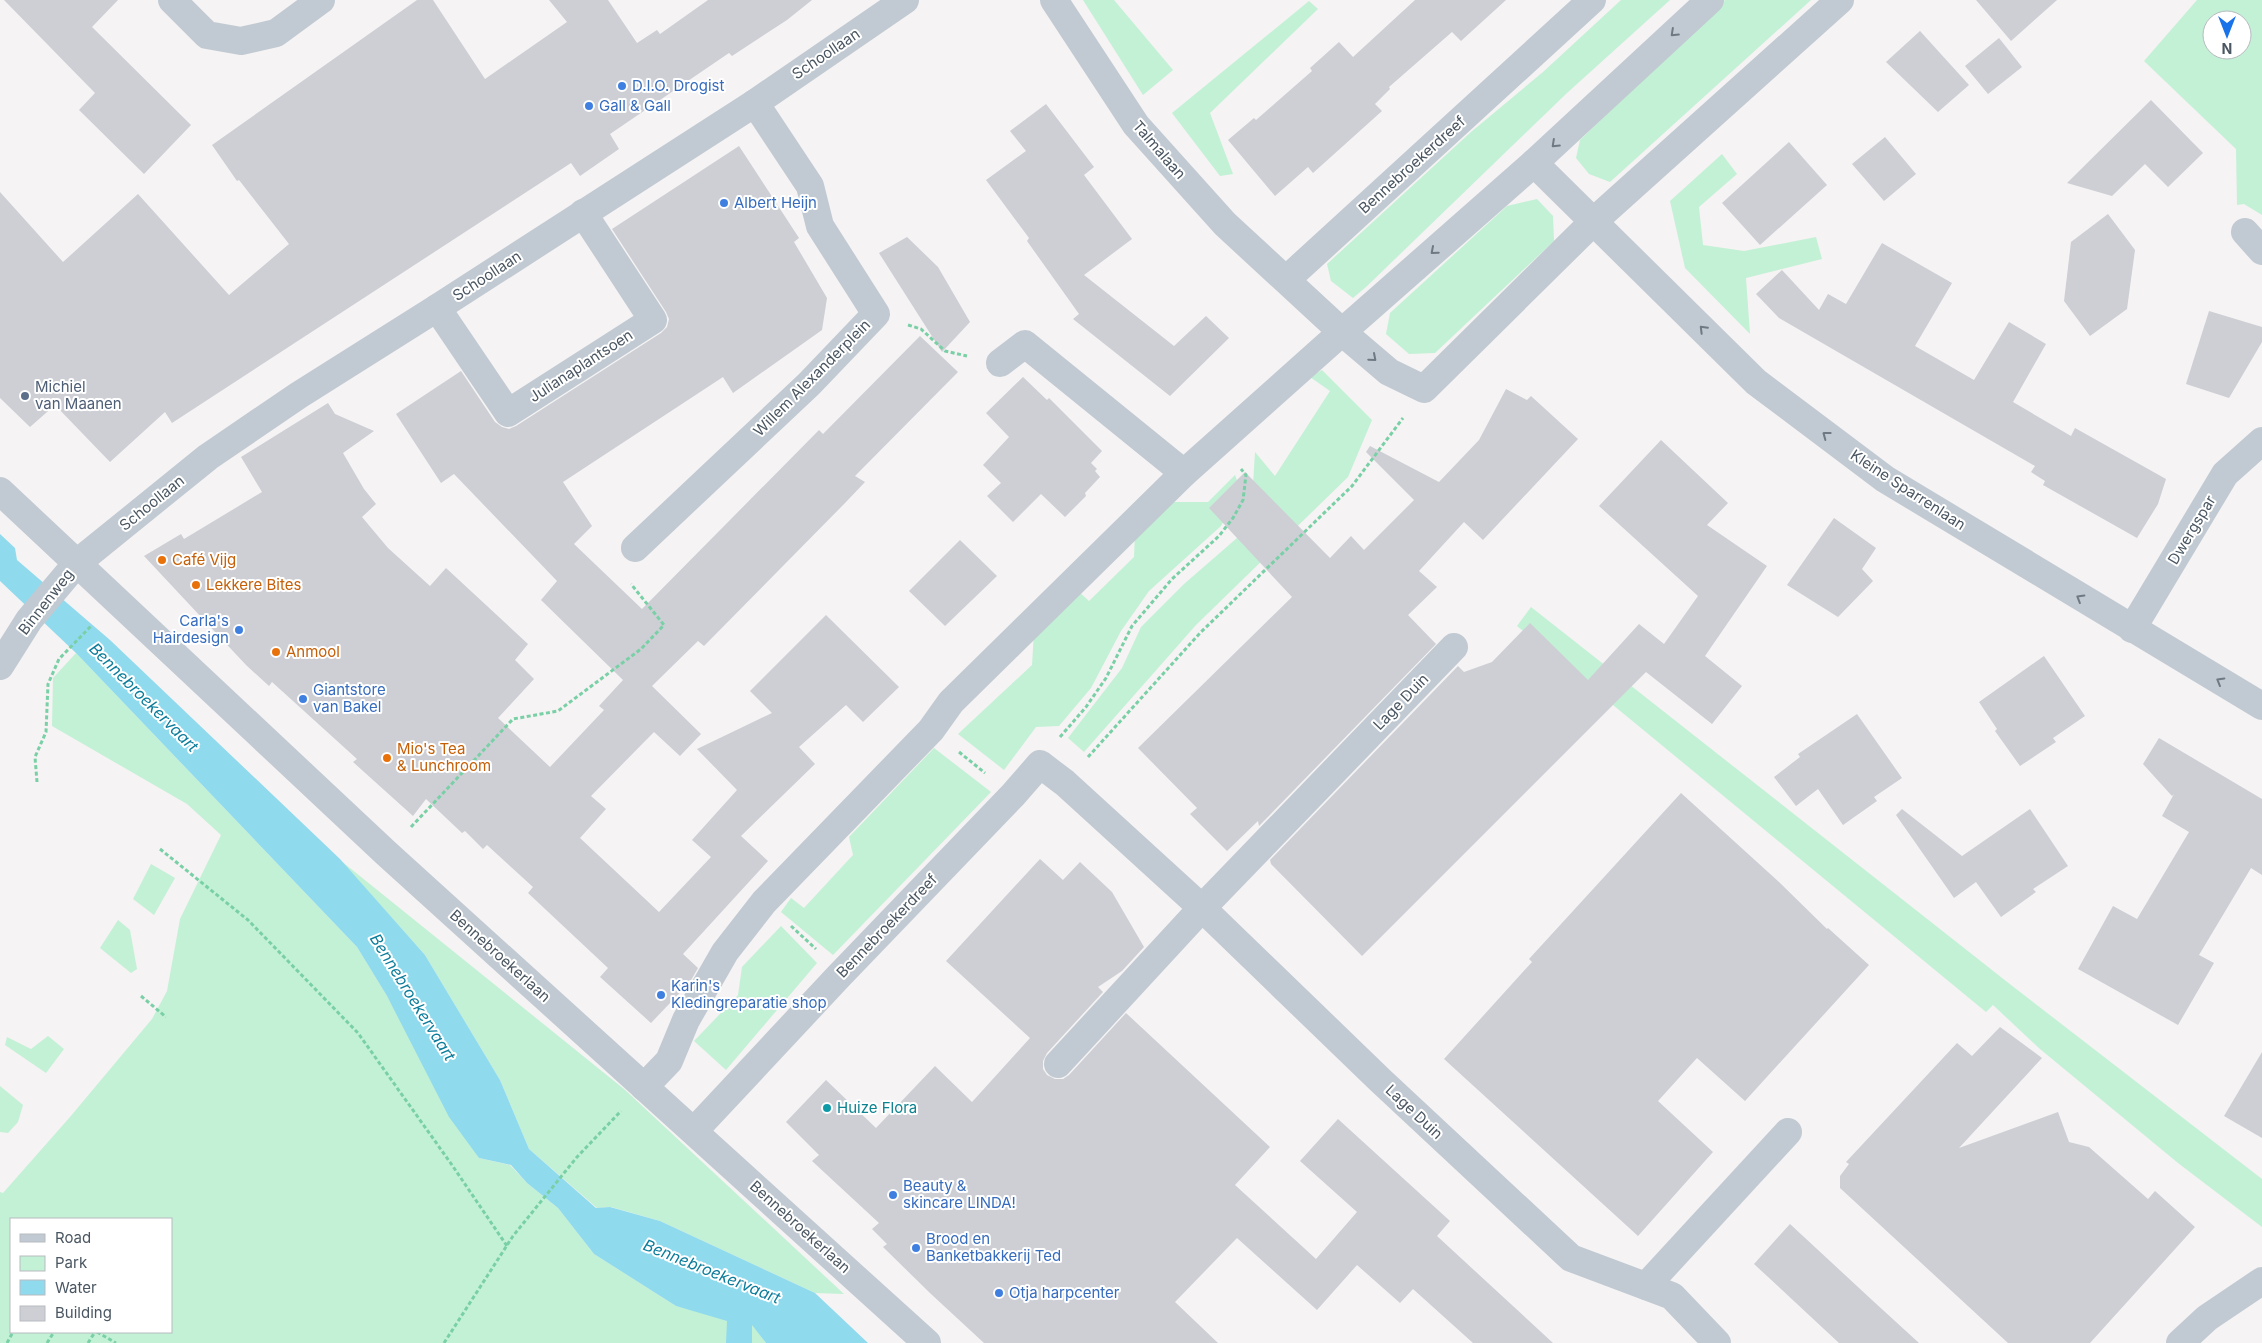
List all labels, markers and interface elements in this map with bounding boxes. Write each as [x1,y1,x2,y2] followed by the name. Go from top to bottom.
[2202,10,2252,60] north arrow
[788,24,863,83] street label: Schoollaan
[1671,27,1680,36] one-way arrow
[2222,40,2232,57] text: N
[632,76,724,95] place label: D.I.O. Drogist
[616,80,628,92] marker: D.I.O. Drogist
[599,96,671,115] place label: Gall & Gall
[583,100,595,112] marker: Gall & Gall
[1354,111,1469,218] street label: Bennebroekerdreef
[1129,116,1190,183] street label: Talmalaan
[1552,138,1561,147] one-way arrow
[734,193,817,212] place label: Albert Heijn
[718,197,730,209] marker: Albert Heijn
[1430,245,1439,254] one-way arrow
[449,246,525,305] street label: Schoollaan
[749,315,874,440] street label: Willem Alexanderplein
[525,325,636,406] street label: Julianaplantsoen
[1699,326,1708,335] one-way arrow
[1367,352,1376,361] one-way arrow
[35,377,122,413] place label: Michiel van Maanen
[19,390,31,402] marker: Michiel van Maanen
[1822,432,1832,441] one-way arrow
[1847,445,1969,534] street label: Kleine Sparrenlaan
[115,471,188,535] street label: Schoollaan
[2163,491,2220,568] street label: Dwergspar
[172,550,236,569] place label: Café Vijg
[156,554,168,566] marker: Café Vijg
[14,565,77,639] street label: Binnenweg
[206,575,301,594] place label: Lekkere Bites
[190,579,202,591] marker: Lekkere Bites
[2077,594,2086,604] one-way arrow
[153,611,229,647] place label: Carla's Hairdesign
[233,624,245,636] marker: Carla's Hairdesign
[85,638,203,756] water label: Bennebroekervaart
[286,642,340,661] place label: Anmool
[270,646,282,658] marker: Anmool
[1369,669,1432,734] street label: Lage Duin
[2216,677,2225,687] one-way arrow
[313,680,386,716] place label: Giantstore van Bakel
[297,693,309,705] marker: Giantstore van Bakel
[397,739,491,775] place label: Mio's Tea & Lunchroom
[381,752,393,764] marker: Mio's Tea & Lunchroom
[832,869,941,982] street label: Bennebroekerdreef
[446,905,555,1006] street label: Bennebroekerlaan
[366,930,461,1065] water label: Bennebroekervaart
[671,976,827,1012] place label: Karin's Kledingreparatie shop
[655,989,667,1001] marker: Karin's Kledingreparatie shop
[1382,1080,1447,1143] street label: Lage Duin
[837,1098,917,1117] place label: Huize Flora
[821,1102,833,1114] marker: Huize Flora
[746,1176,855,1277] street label: Bennebroekerlaan
[903,1176,1016,1212] place label: Beauty & skincare LINDA!
[887,1189,899,1201] marker: Beauty & skincare LINDA!
[10,1218,172,1333] legend
[55,1228,91,1247] text: Road
[926,1229,1061,1265] place label: Brood en Banketbakkerij Ted
[641,1234,784,1308] water label: Bennebroekervaart
[910,1242,922,1254] marker: Brood en Banketbakkerij Ted
[55,1253,88,1272] text: Park
[55,1278,97,1297] text: Water
[1009,1283,1120,1302] place label: Otja harpcenter
[993,1287,1005,1299] marker: Otja harpcenter
[55,1303,112,1322] text: Building

